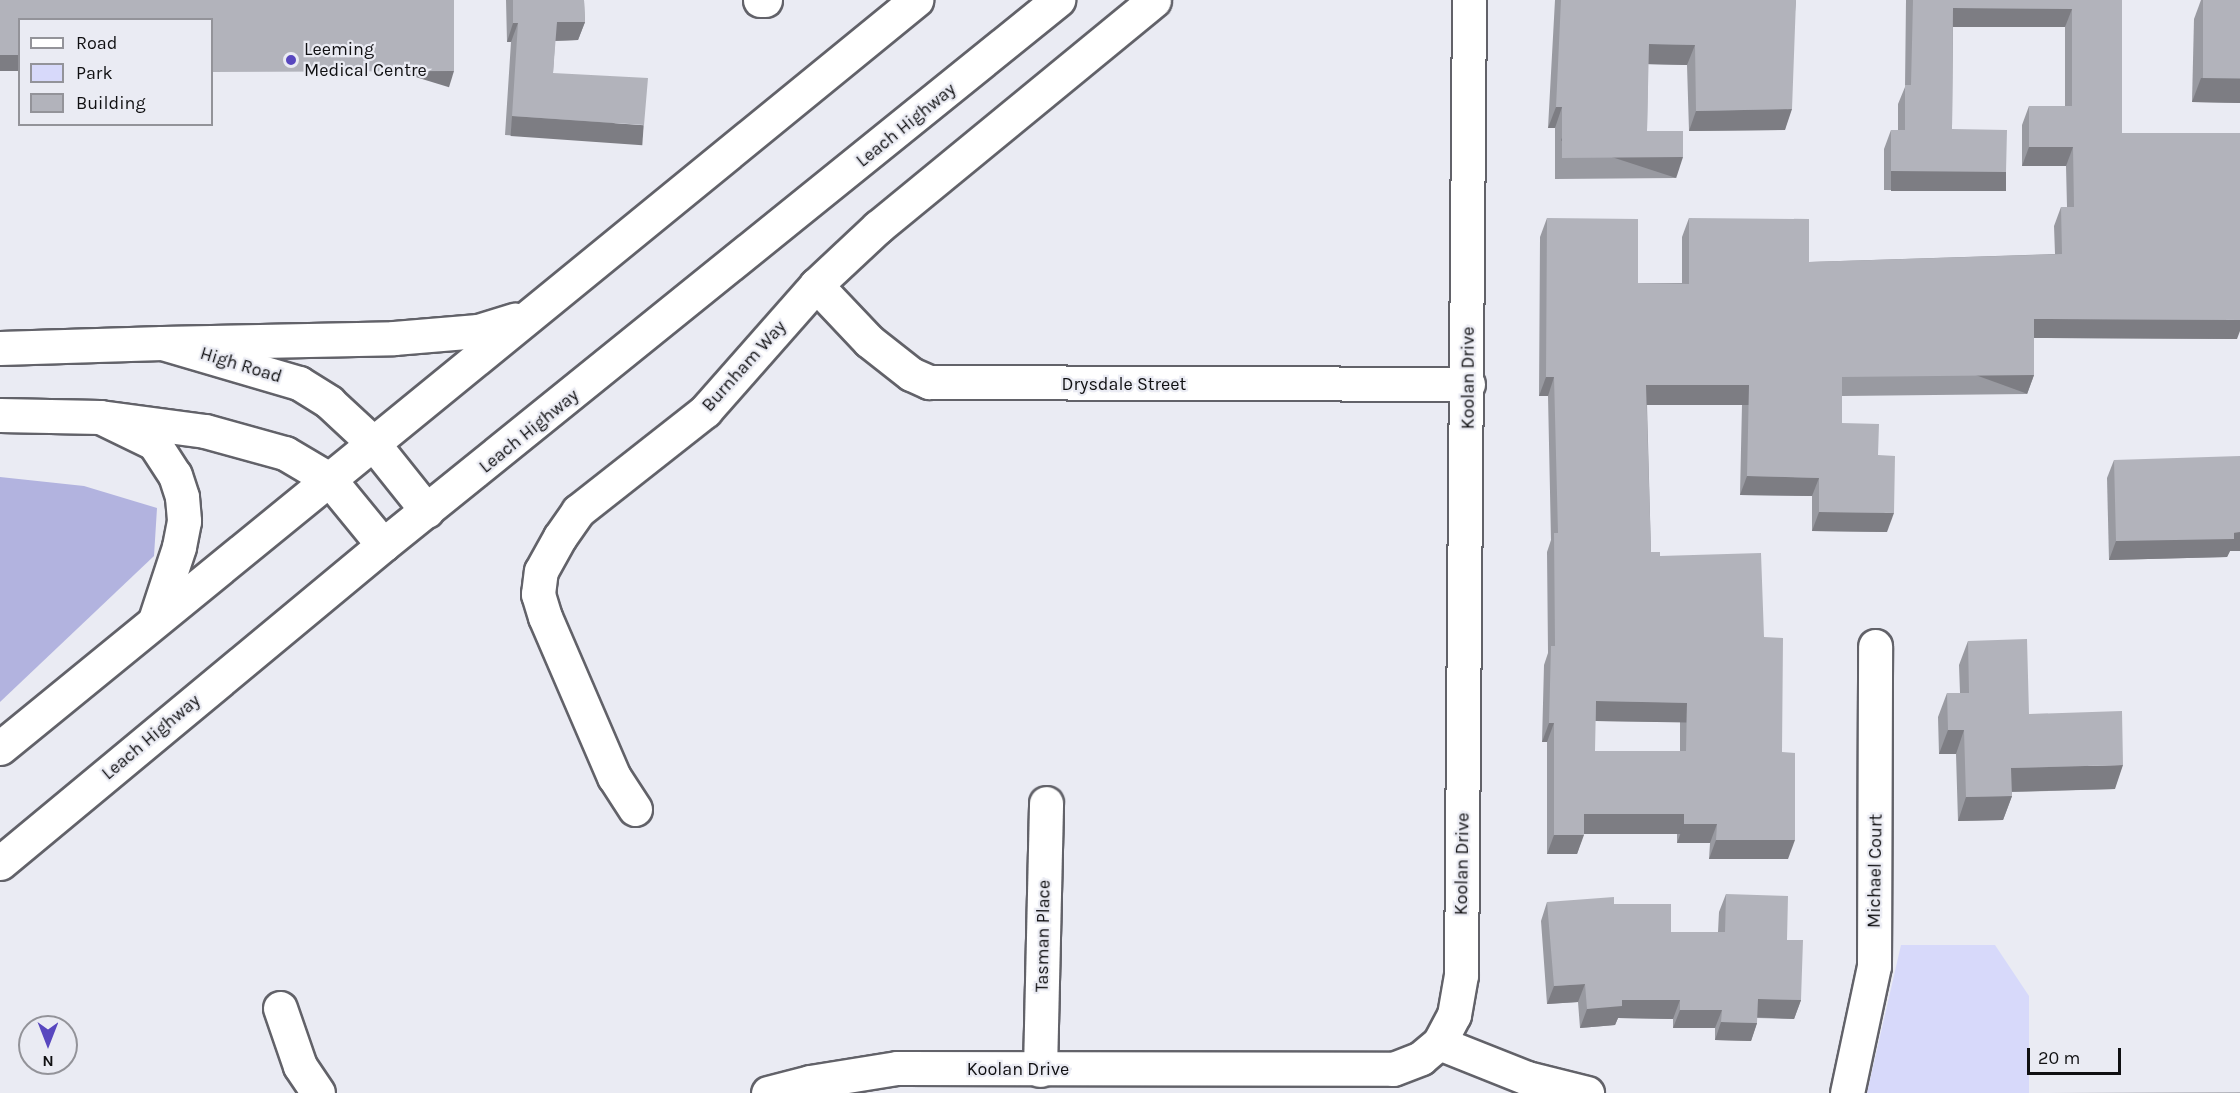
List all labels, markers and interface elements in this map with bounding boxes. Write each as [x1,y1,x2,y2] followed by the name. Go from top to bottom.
[18,18,213,126] legend
[76,32,117,54] text: Road
[304,39,427,82] place label: Leeming Medical Centre
[282,51,300,69] marker: Leeming Medical Centre
[76,62,113,84] text: Park
[852,78,960,172] street label: Leach Highway
[76,92,146,114] text: Building
[697,316,791,416] street label: Burnham Way
[1457,327,1479,429] street label: Koolan Drive
[198,342,284,388] street label: High Road
[1062,373,1186,395] street label: Drysdale Street
[475,384,583,478] street label: Leach Highway
[97,690,205,784] street label: Leach Highway
[1450,812,1474,916] street label: Koolan Drive
[1863,814,1887,928] street label: Michael Court
[1031,880,1055,992] street label: Tasman Place
[18,1015,78,1075] north arrow
[2030,1036,2124,1074] scale bar
[2038,1047,2080,1069] text: 20 m
[42,1052,54,1071] text: N
[967,1058,1069,1080] street label: Koolan Drive

